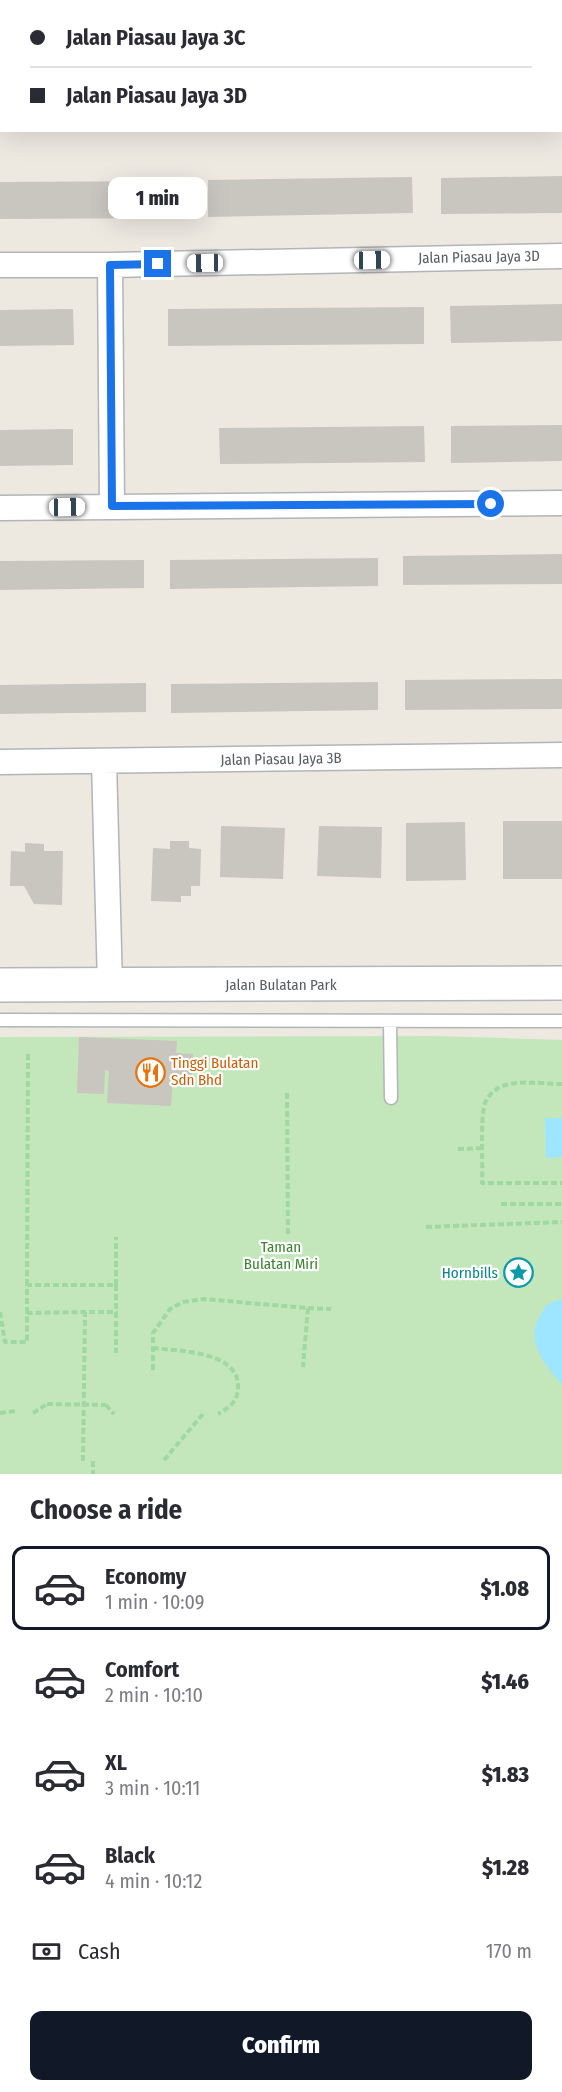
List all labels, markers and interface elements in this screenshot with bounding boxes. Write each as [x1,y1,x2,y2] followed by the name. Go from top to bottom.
[66,24,245,51] text: Jalan Piasau Jaya 3C
[66,82,247,109] text: Jalan Piasau Jaya 3D
[108,177,207,219] callout: 1 min
[136,186,179,210] text: 1 min
[418,247,540,267] street label: Jalan Piasau Jaya 3D
[144,250,171,277] route end
[354,251,390,269] car
[187,254,223,272] car
[477,490,504,517] route start
[49,498,85,516] car
[220,749,342,769] street label: Jalan Piasau Jaya 3B
[225,976,337,994] street label: Jalan Bulatan Park
[171,1054,258,1089] place label: Tinggi Bulatan Sdn Bhd
[134,1056,166,1088] restaurant icon: Tinggi Bulatan Sdn Bhd
[244,1238,318,1273] park label: Taman Bulatan Miri
[503,1257,535,1289] place icon: Hornbills
[442,1264,498,1282] place label: Hornbills
[30,1494,182,1526] text: Choose a ride
[33,1561,87,1615] icon: car
[105,1563,186,1590] text: Economy
[480,1575,529,1602] text: $1.08
[105,1590,205,1614] text: 1 min · 10:09
[33,1654,87,1708] icon: car
[105,1656,179,1683] text: Comfort
[481,1668,529,1695] text: $1.46
[105,1683,203,1707] text: 2 min · 10:10
[33,1747,87,1801] icon: car
[105,1749,127,1776] text: XL
[482,1761,529,1788] text: $1.83
[105,1776,200,1800] text: 3 min · 10:11
[33,1840,87,1894] icon: car
[105,1842,155,1869] text: Black
[482,1854,529,1881] text: $1.28
[105,1869,202,1893] text: 4 min · 10:12
[30,1935,63,1968] icon: cash
[78,1938,121,1965] text: Cash
[486,1939,532,1963] text: 170 m
[30,2011,532,2080] button: Confirm

